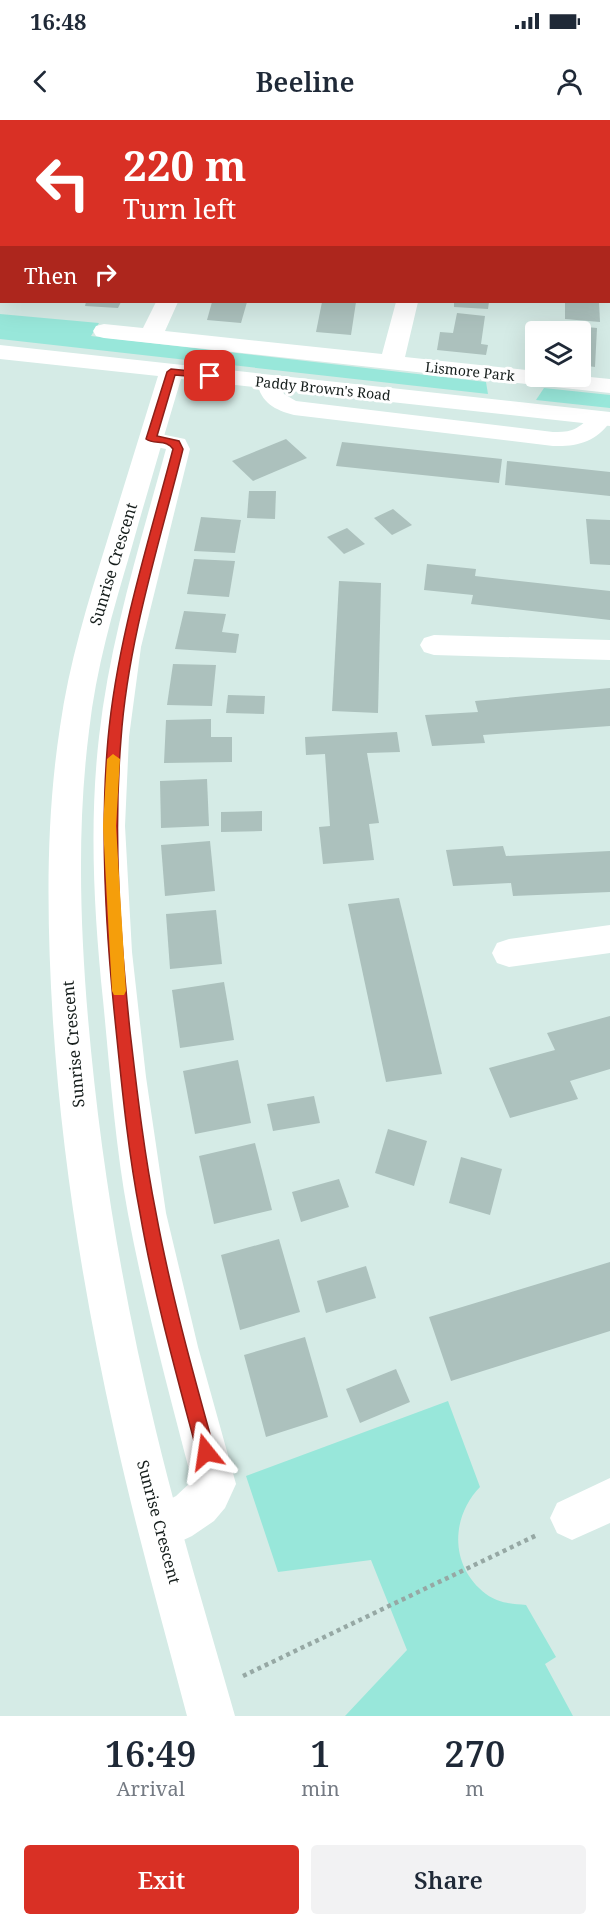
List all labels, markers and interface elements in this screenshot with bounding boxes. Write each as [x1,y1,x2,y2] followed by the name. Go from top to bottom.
[30,6,86,36] text: 16:48
[255,63,355,100] text: Beeline
[24,65,57,98] icon: back
[553,65,586,98] icon: person
[123,136,247,193] text: 220 m
[24,144,102,222] icon: left
[123,190,236,227] text: Turn left
[89,258,122,291] icon: right
[24,260,77,290] text: Then
[525,321,591,387] map controls
[525,321,591,387] button: layers
[184,350,235,401] pin
[424,357,516,385] street label: Lismore Park
[193,359,226,392] icon: arrive
[254,371,392,405] street label: Paddy Brown's Road
[84,500,142,628] street label: Sunrise Crescent
[56,979,90,1108] street label: Sunrise Crescent
[174,1420,238,1484] position arrow
[132,1458,186,1587] street label: Sunrise Crescent
[105,1729,197,1778] text: 16:49
[310,1729,331,1778] text: 1
[444,1729,505,1778] text: 270
[116,1775,185,1802] text: Arrival
[301,1775,340,1802] text: min
[465,1775,484,1802] text: m
[24,1845,299,1914] button: Exit
[311,1845,586,1914] button: Share

